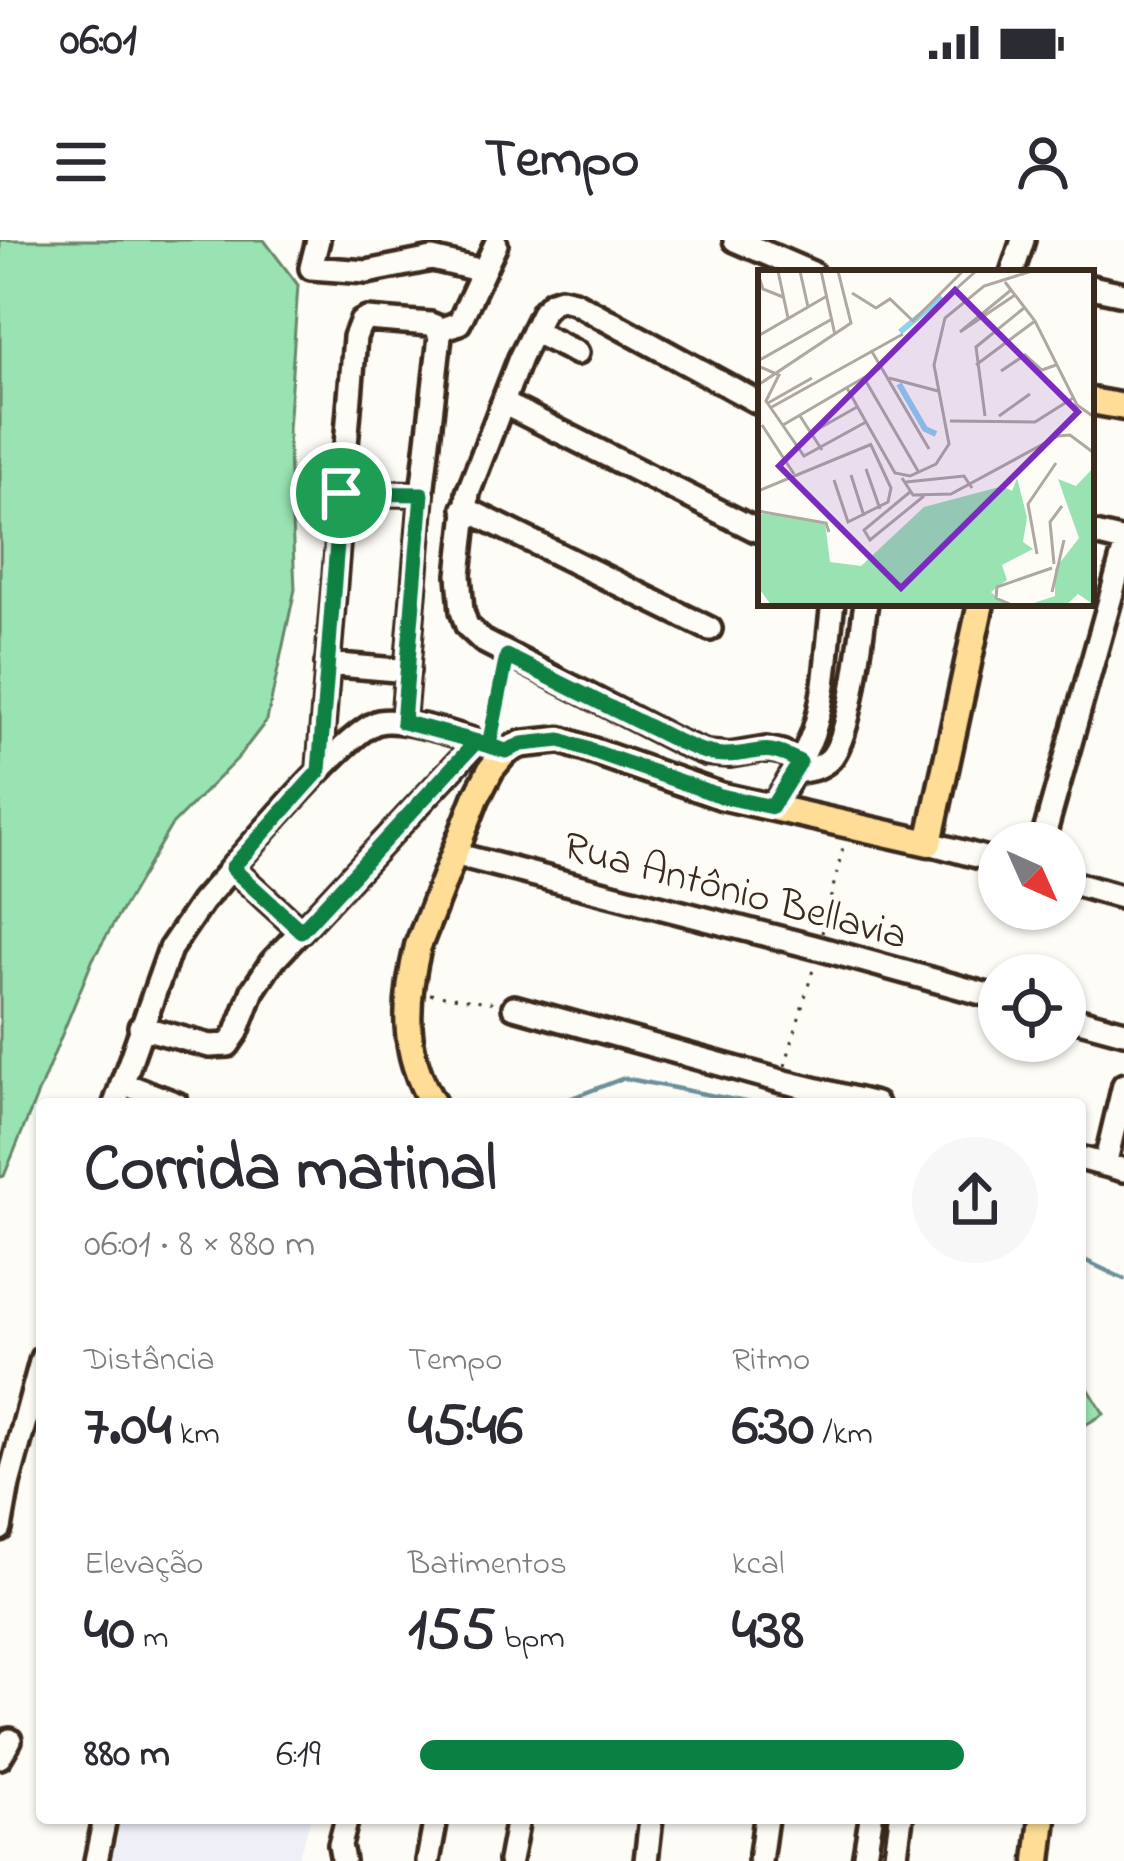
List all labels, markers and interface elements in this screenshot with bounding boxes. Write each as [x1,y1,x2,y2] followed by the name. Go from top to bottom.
[60,9,137,75] text: 06:01
[485,123,639,201] text: Tempo
[48,129,114,195] icon: menu
[1010,129,1076,195] icon: person
[758,270,1094,606] inset map
[290,442,392,544] pin
[308,460,374,526] icon: arrive
[556,817,914,968] street label: Rua Antônio Bellavia
[978,822,1086,930] north arrow
[978,822,1086,1062] map controls
[978,954,1086,1062] button: locate
[84,1124,497,1220] text: Corrida matinal
[912,1137,1038,1263] button: share
[84,1217,315,1274] text: 06:01 · 8 × 880 m
[84,1337,215,1385] text: Distância
[408,1337,502,1385] text: Tempo
[732,1337,810,1385] text: Ritmo
[84,1385,172,1472] text: 7.04
[408,1385,523,1472] text: 45:46
[732,1385,814,1472] text: 6:30
[172,1411,220,1459] text: km
[814,1411,873,1459] text: /km
[84,1541,203,1589] text: Elevação
[408,1541,567,1589] text: Batimentos
[732,1541,784,1589] text: kcal
[84,1589,135,1676] text: 40
[408,1589,496,1676] text: 155
[732,1589,804,1676] text: 438
[135,1615,169,1663] text: m
[496,1615,565,1663] text: bpm
[84,1727,170,1784] text: 880 m
[276,1727,321,1784] text: 6:19

